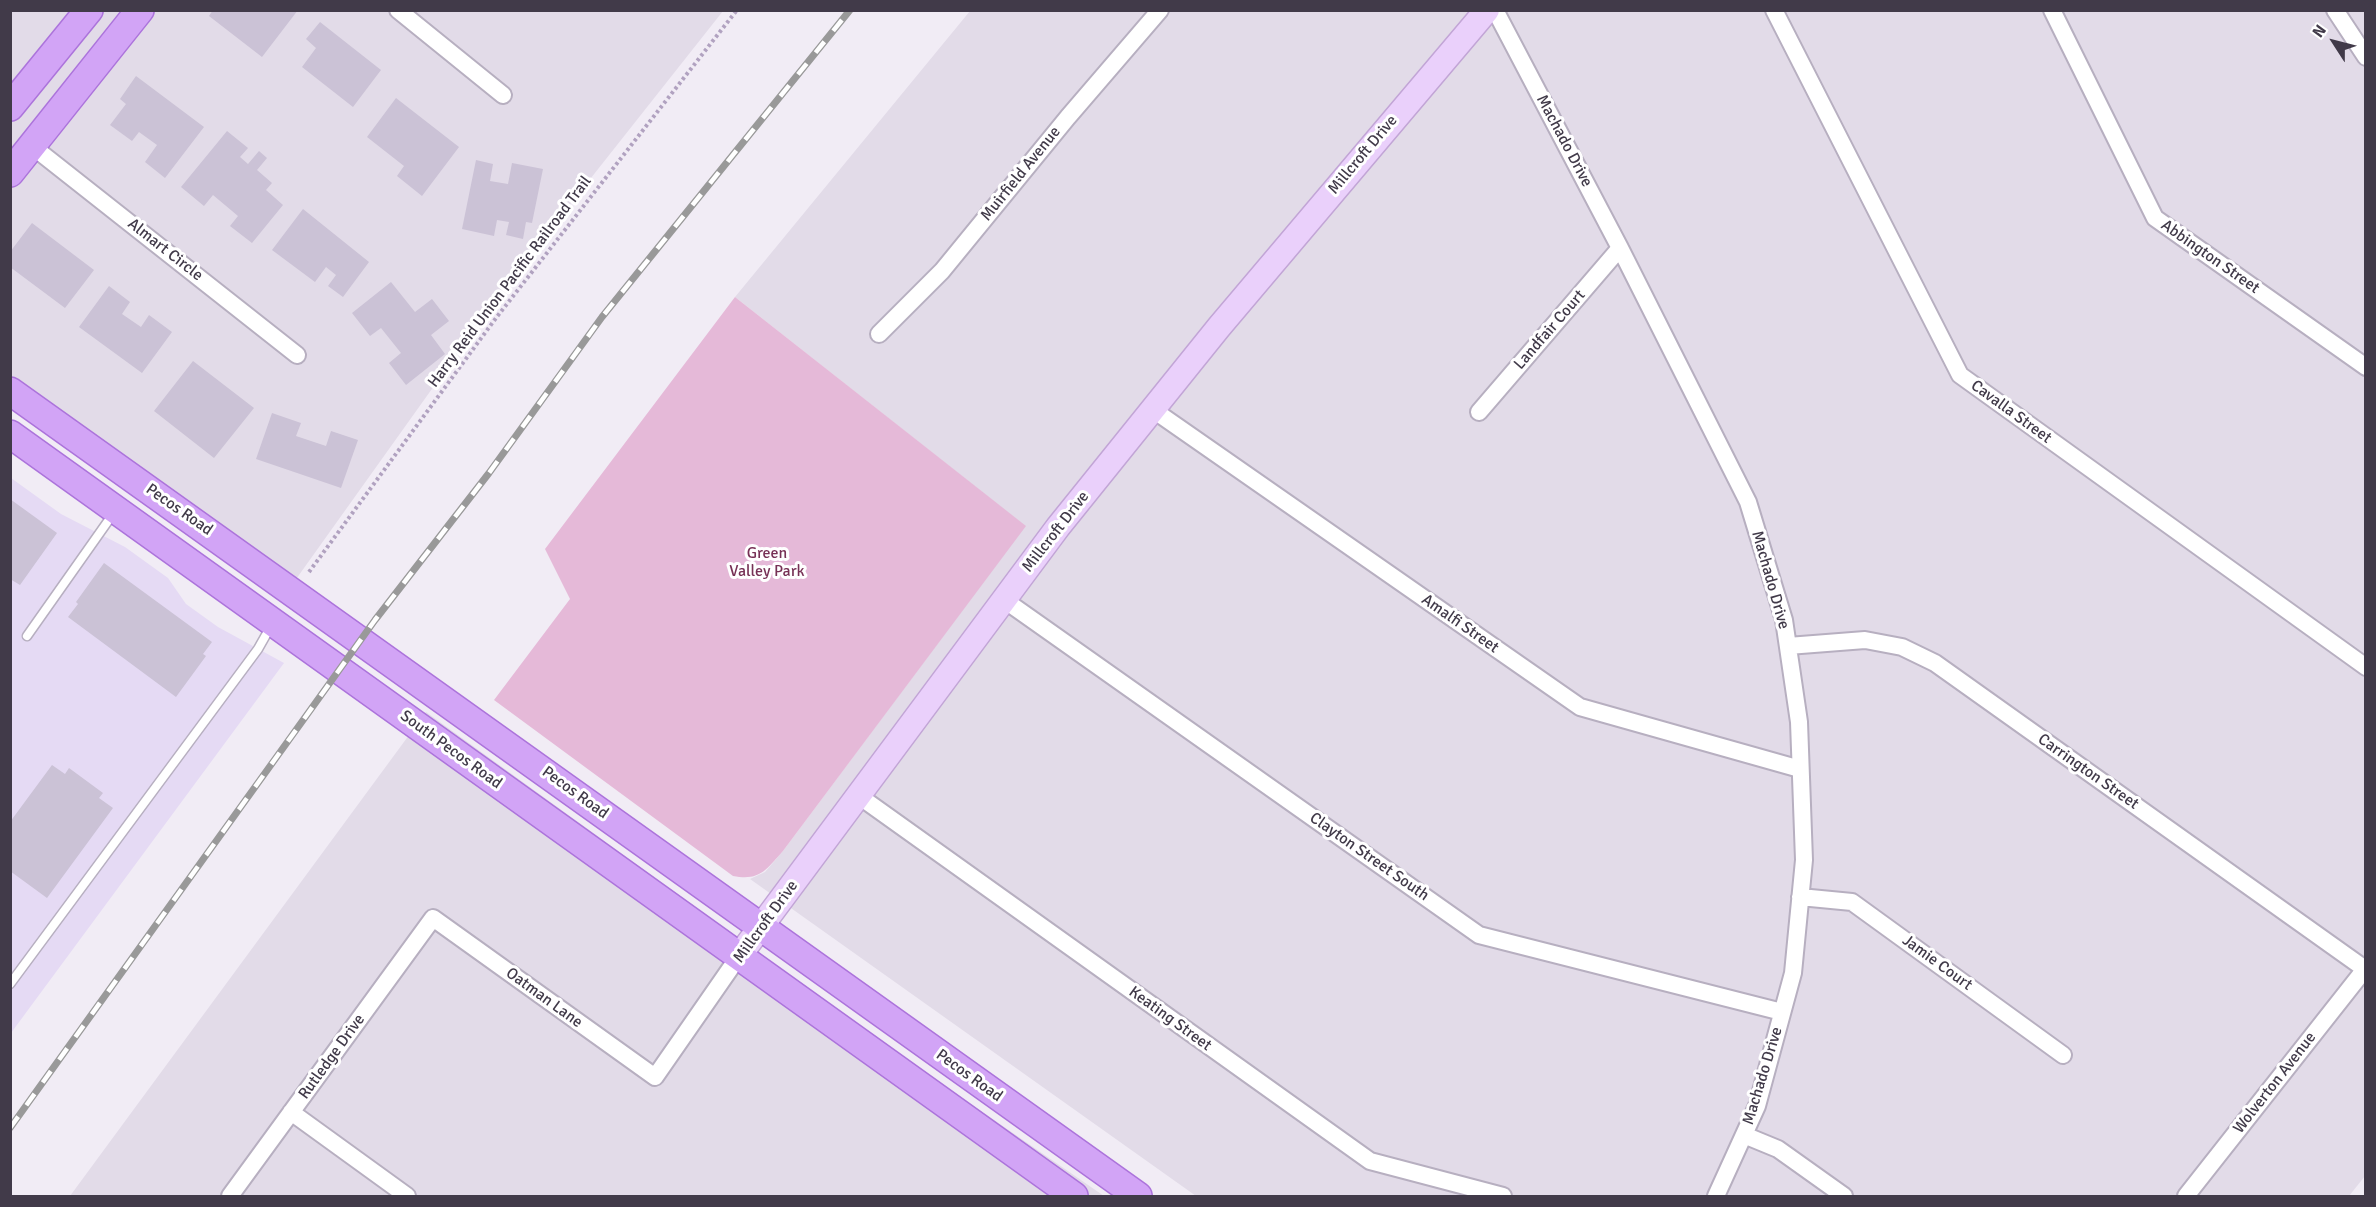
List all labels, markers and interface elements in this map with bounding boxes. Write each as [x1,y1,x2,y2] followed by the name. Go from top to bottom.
[2304,12,2364,72] north arrow
[2308,21,2331,42] text: N
[1532,92,1596,190] street label: Machado Drive
[1324,112,1402,198] street label: Millcroft Drive
[977,123,1065,225] street label: Muirfield Avenue
[424,172,596,392] street label: Harry Reid Union Pacific Railroad Trail
[124,215,206,285] street label: Almart Circle
[2157,216,2263,298] street label: Abbington Street
[1510,286,1590,374] street label: Landfair Court
[1967,376,2055,448] street label: Cavalla Street
[142,480,216,540] street label: Pecos Road
[1018,488,1094,576] street label: Millcroft Drive
[1747,529,1793,631] street label: Machado Drive
[729,544,805,582] park label: Green Valley Park
[1418,590,1502,658] street label: Amalfi Street
[396,707,506,793] street label: South Pecos Road
[2034,730,2142,814] street label: Carrington Street
[538,763,612,823] street label: Pecos Road
[1306,809,1432,905] street label: Clayton Street South
[730,877,802,967] street label: Millcroft Drive
[1898,931,1976,995] street label: Jamie Court
[502,964,586,1032] street label: Oatman Lane
[1125,983,1215,1055] street label: Keating Street
[295,1011,369,1103] street label: Rutledge Drive
[1739,1025,1787,1127] street label: Machado Drive
[2230,1029,2320,1137] street label: Wolverton Avenue
[932,1046,1006,1106] street label: Pecos Road

